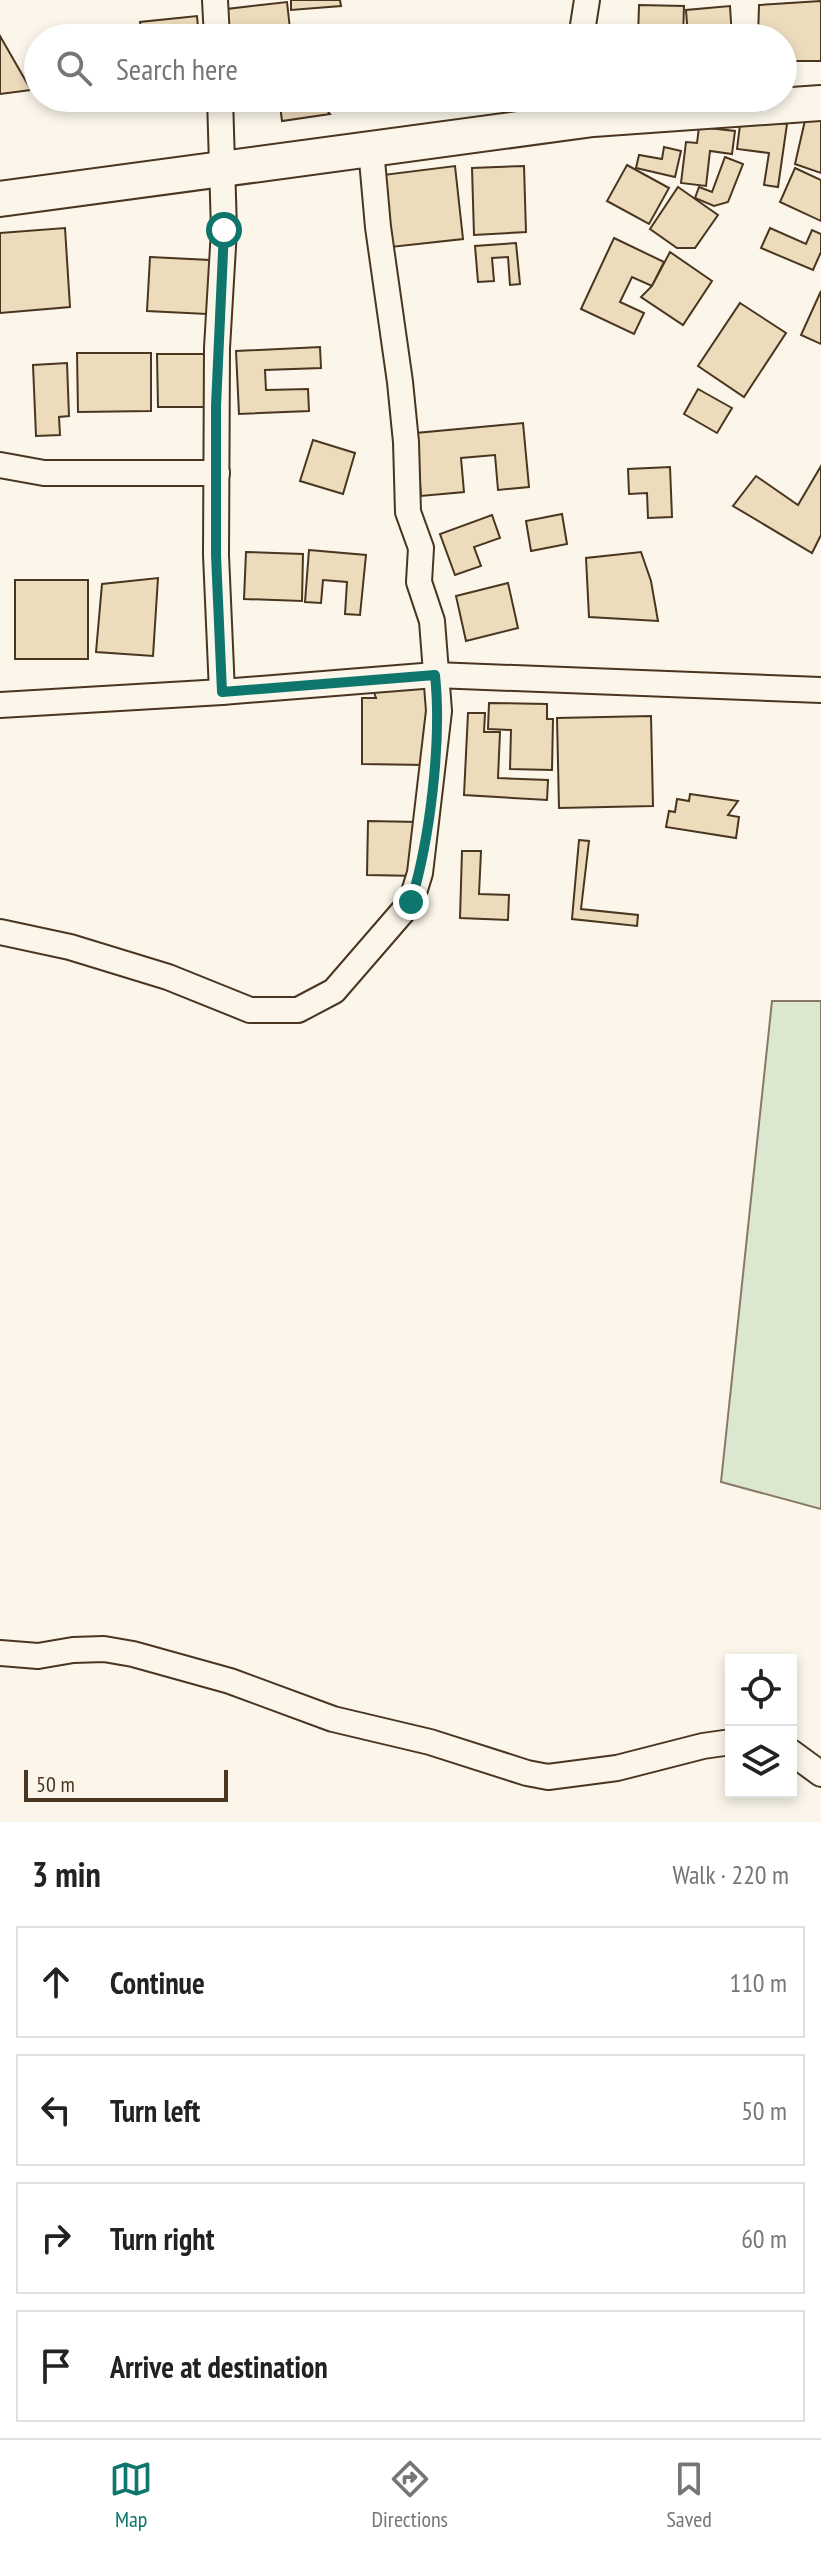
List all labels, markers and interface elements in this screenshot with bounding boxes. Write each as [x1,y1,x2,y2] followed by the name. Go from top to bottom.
[24,24,797,112] search box
[52,46,96,90] icon: search
[116,49,238,88] text: Search here
[206,212,242,248] route start
[393,884,429,920] route end
[725,1654,797,1798] map controls
[725,1654,797,1726] button: locate
[725,1726,797,1798] button: layers
[24,1766,228,1802] scale bar
[36,1770,75,1798] text: 50 m
[32,1852,101,1896] text: 3 min
[672,1858,789,1891] text: Walk · 220 m
[34,1960,78,2004] icon: ahead
[110,1963,205,2002] text: Continue
[729,1966,787,1999] text: 110 m
[34,2088,78,2132] icon: left
[110,2091,200,2130] text: Turn left
[741,2094,787,2127] text: 50 m
[34,2216,78,2260] icon: right
[110,2219,214,2258] text: Turn right
[741,2222,787,2255] text: 60 m
[34,2344,78,2388] icon: arrive
[110,2347,328,2386] text: Arrive at destination
[109,2457,153,2533] tab: Map
[372,2457,448,2533] tab: Directions
[666,2457,712,2533] tab: Saved

